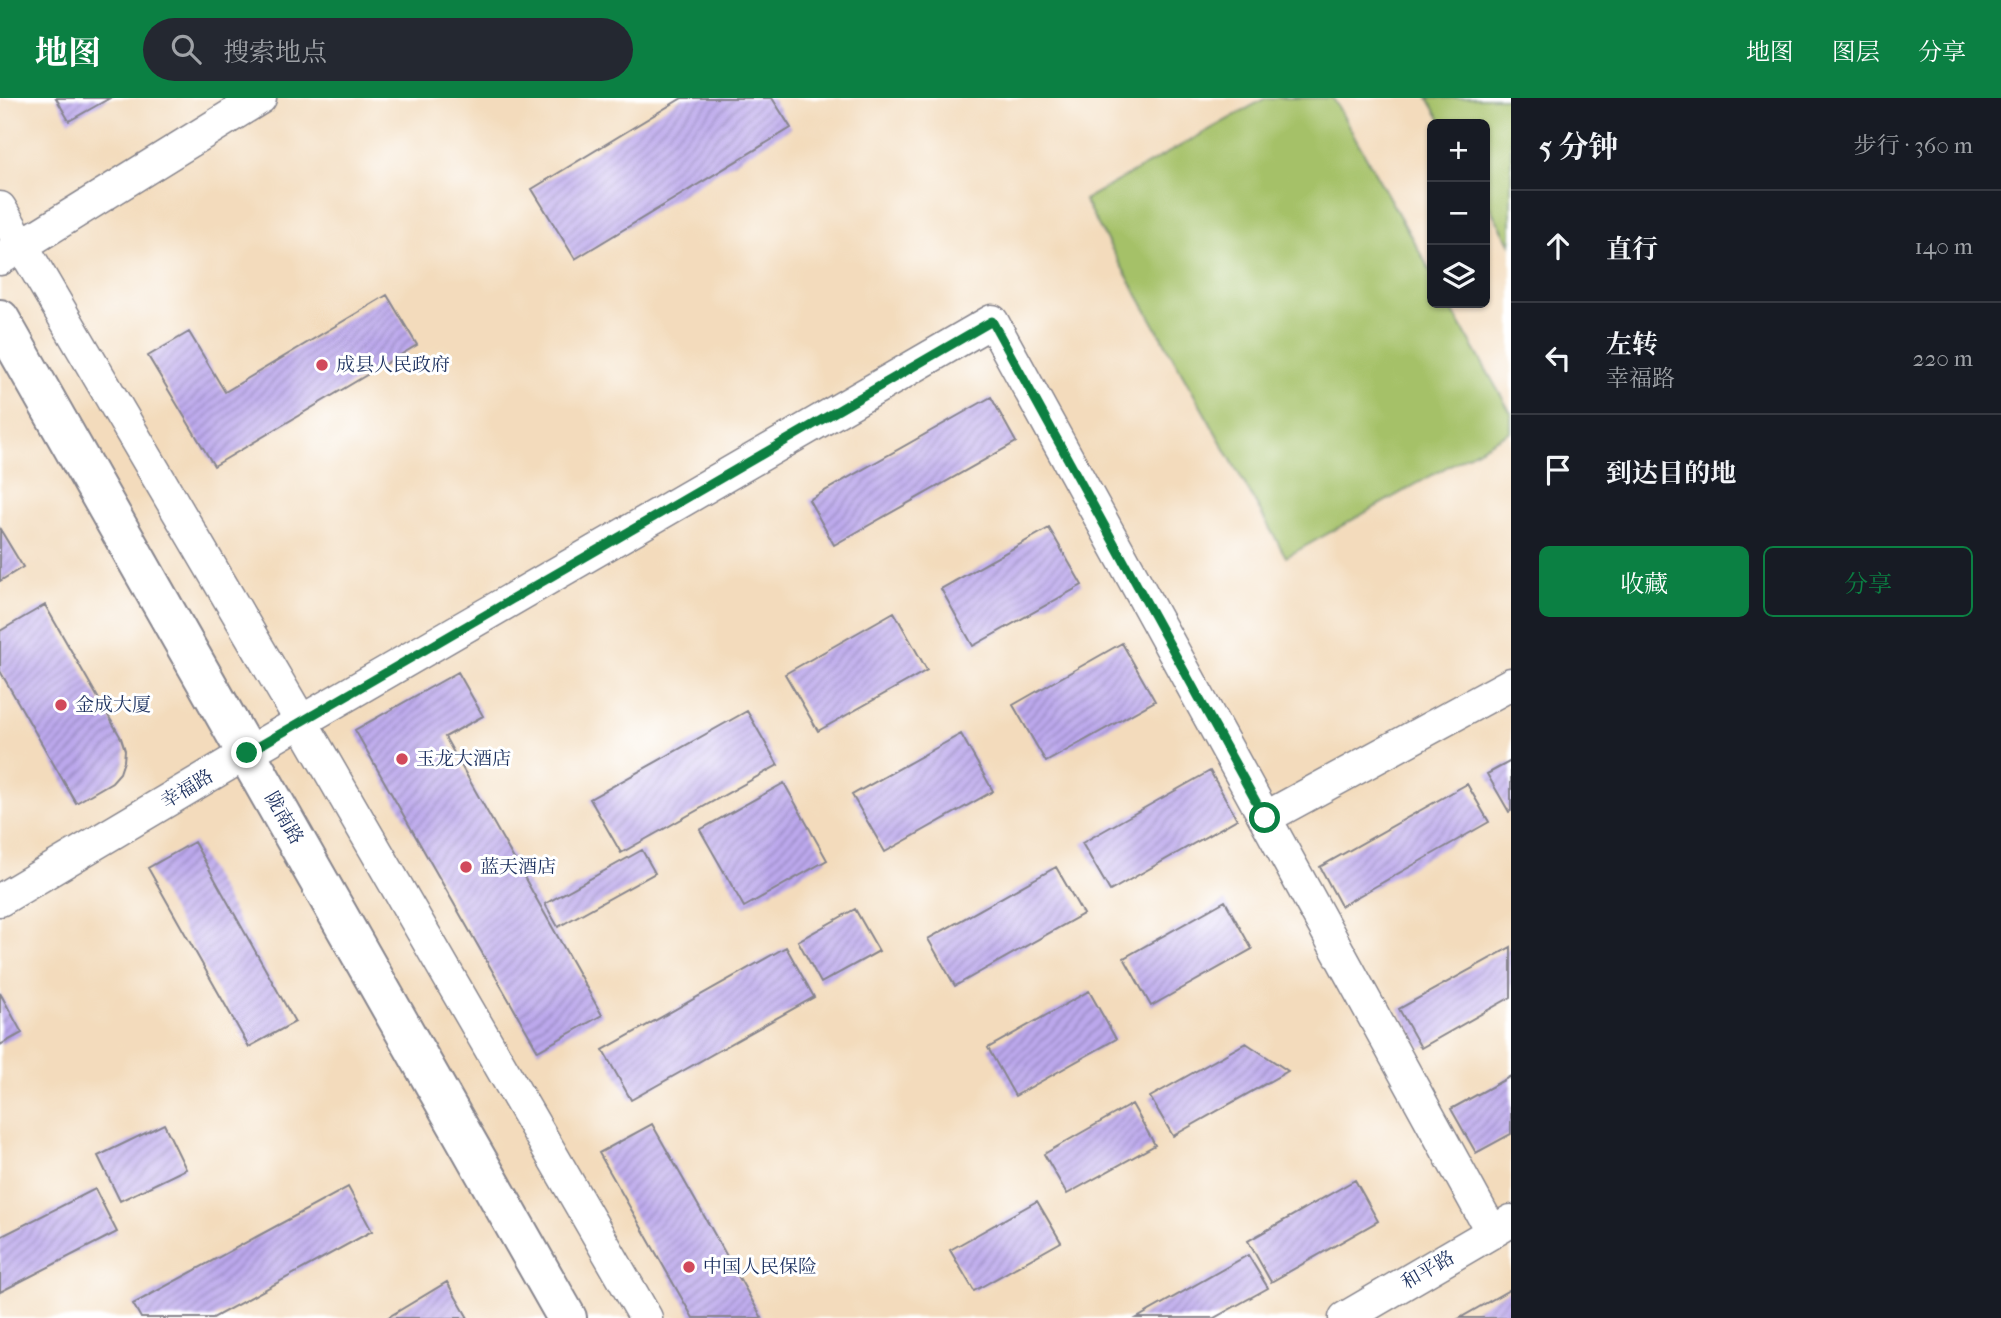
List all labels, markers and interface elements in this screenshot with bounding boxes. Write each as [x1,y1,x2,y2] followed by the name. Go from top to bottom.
[143,18,633,81] search box
[167,30,205,68] icon: search
[35,34,101,73] text: 地图
[223,37,327,68] text: 搜索地点
[1746,38,1794,66] text: 地图
[1832,38,1880,66] text: 图层
[1918,38,1966,66] text: 分享
[1427,119,1490,308] map controls
[1427,119,1490,182] button: +
[1539,130,1618,165] text: 5 分钟
[1854,132,1973,159] text: 步行 · 360 m
[1427,182,1490,245] button: −
[1539,227,1577,265] icon: ahead
[1914,233,1973,260] text: 140 m
[1606,234,1658,265] text: 直行
[1427,245,1490,308] button: layers
[1606,329,1658,360] text: 左转
[1539,339,1577,377] icon: left
[1913,345,1973,372] text: 220 m
[336,354,450,376] place label: 成县人民政府
[314,357,330,373] marker: 成县人民政府
[1606,365,1675,392] text: 幸福路
[1539,451,1577,489] icon: arrive
[1606,458,1736,489] text: 到达目的地
[1539,546,1749,617] button: 收藏
[1763,546,1973,617] button: 分享
[75,694,151,716] place label: 金成大厦
[53,697,69,713] marker: 金成大厦
[231,737,262,768] route end
[416,748,511,770] place label: 玉龙大酒店
[394,751,410,767] marker: 玉龙大酒店
[157,765,217,813] street label: 幸福路
[260,788,308,848] street label: 陇南路
[1249,802,1280,833] route start
[480,856,556,878] place label: 蓝天酒店
[458,859,474,875] marker: 蓝天酒店
[1398,1246,1458,1294] street label: 和平路
[703,1256,817,1278] place label: 中国人民保险
[681,1259,697,1275] marker: 中国人民保险

